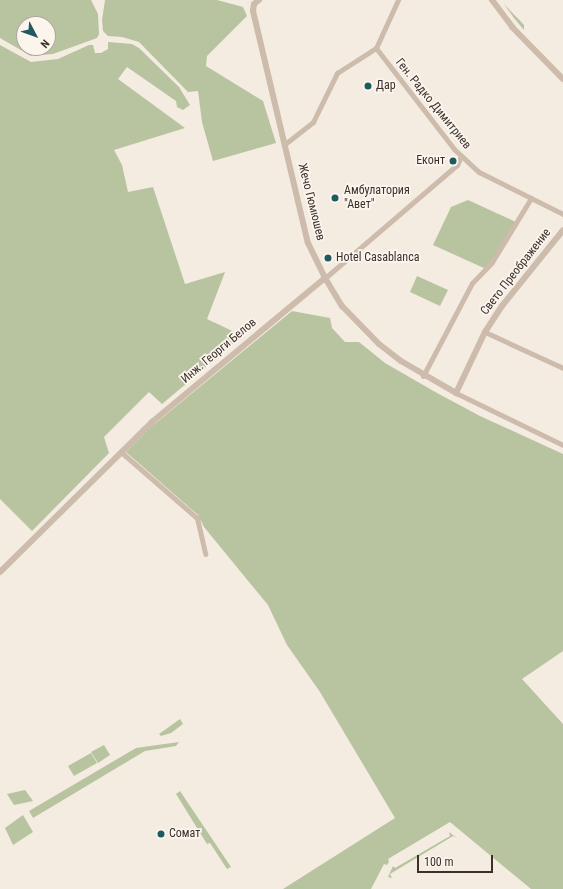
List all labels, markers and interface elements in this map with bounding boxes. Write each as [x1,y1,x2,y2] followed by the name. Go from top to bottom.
[16,16,56,56] north arrow
[38,37,52,50] text: N
[392,56,474,152] street label: Ген. Радко Димитриев
[376,79,396,93] place label: Дар
[363,81,373,91] marker: Дар
[416,154,445,168] place label: Еконт
[448,156,458,166] marker: Еконт
[294,162,328,242] street label: Жечо Гюмюшев
[344,184,410,212] place label: Амбулатория "Авет"
[329,192,341,204] marker: Амбулатория "Авет"
[478,226,554,318] street label: Свето Преображение
[336,251,419,265] place label: Hotel Casablanca
[323,253,333,263] marker: Hotel Casablanca
[179,315,259,387] street label: Инж. Георги Белов
[169,827,200,841] place label: Сомат
[156,829,166,839] marker: Сомат
[419,847,495,873] scale bar
[424,855,454,869] text: 100 m

